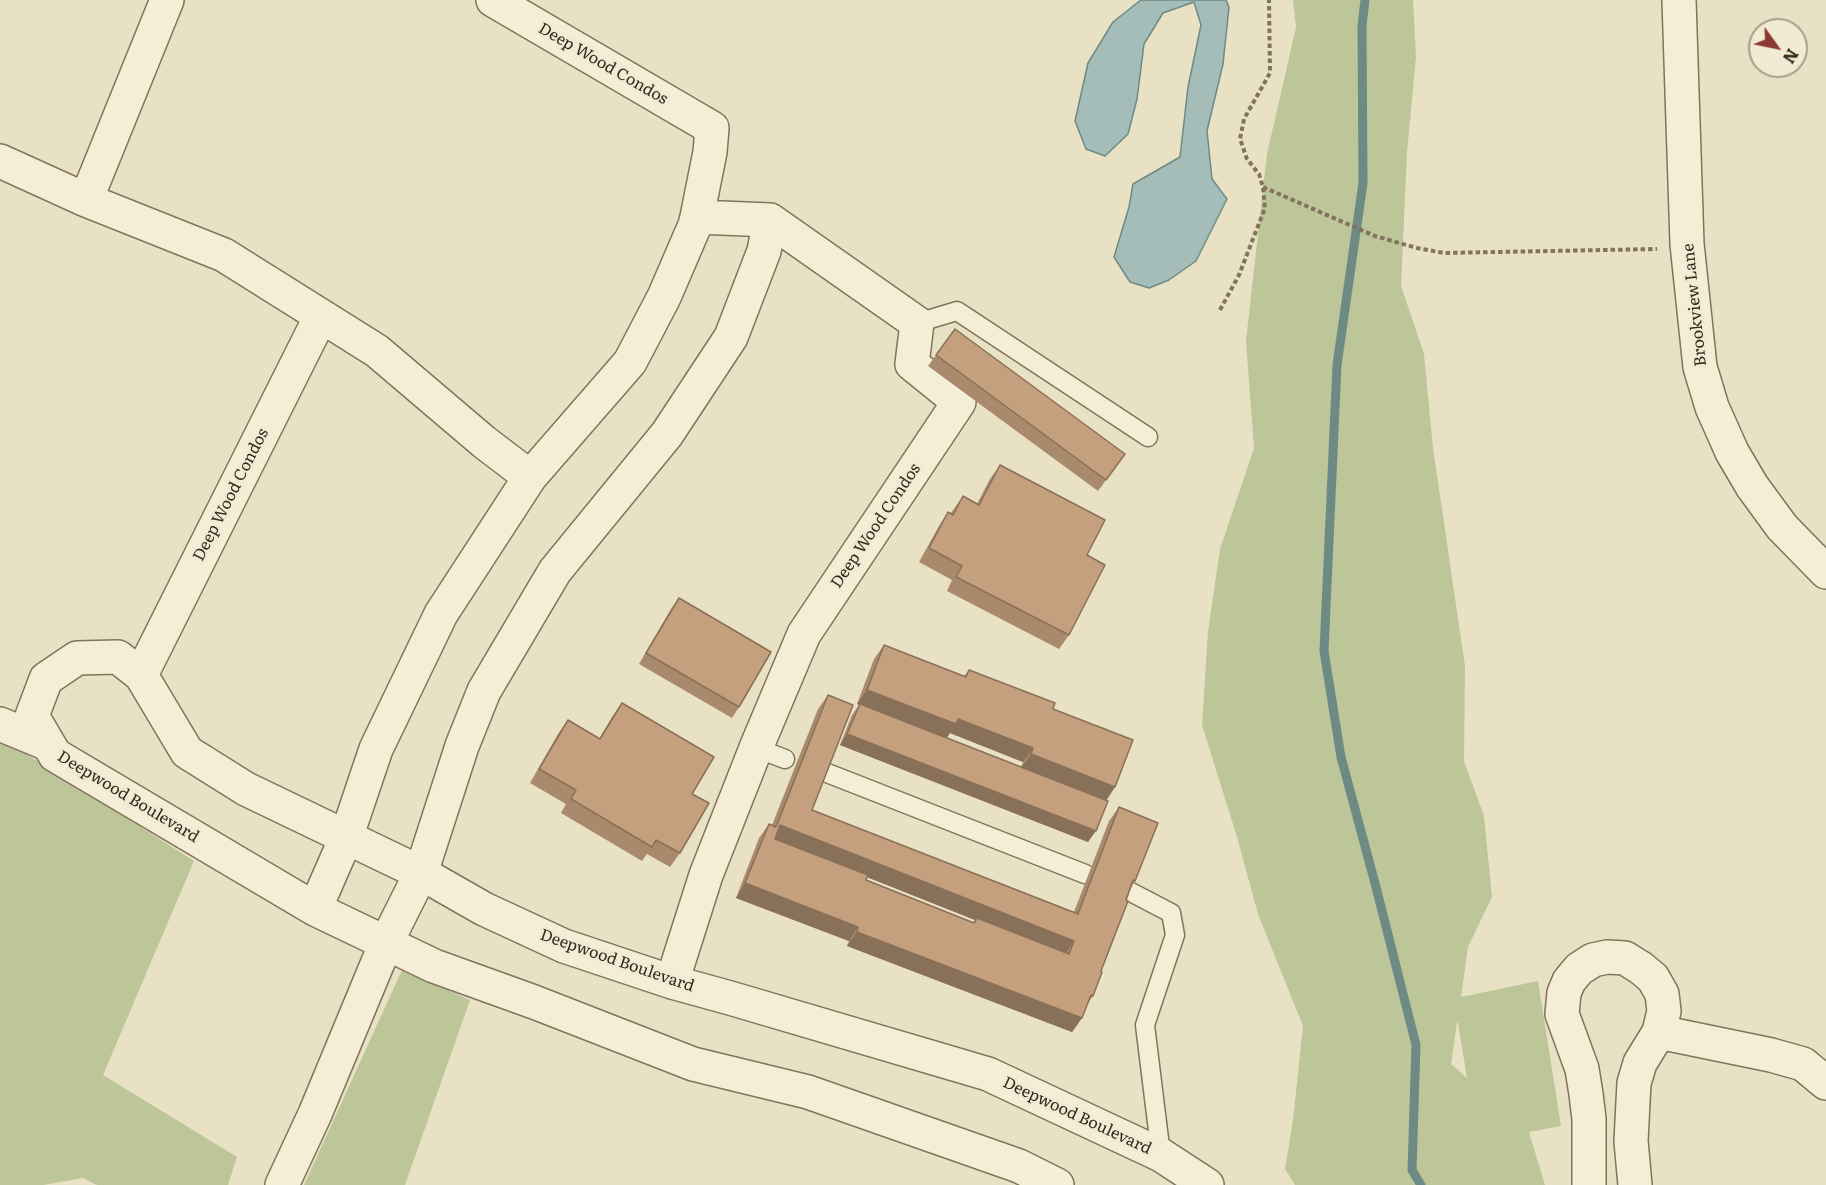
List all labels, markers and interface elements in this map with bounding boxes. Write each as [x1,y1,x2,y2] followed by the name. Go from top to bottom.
[1748,18,1808,78] north arrow
[535,19,671,109] street label: Deep Wood Condos
[1778,45,1805,69] text: N
[1679,243,1711,367] street label: Brookview Lane
[189,425,273,565] street label: Deep Wood Condos
[827,460,925,592] street label: Deep Wood Condos
[54,747,202,847] street label: Deepwood Boulevard
[537,926,697,996] street label: Deepwood Boulevard
[1000,1073,1154,1159] street label: Deepwood Boulevard

